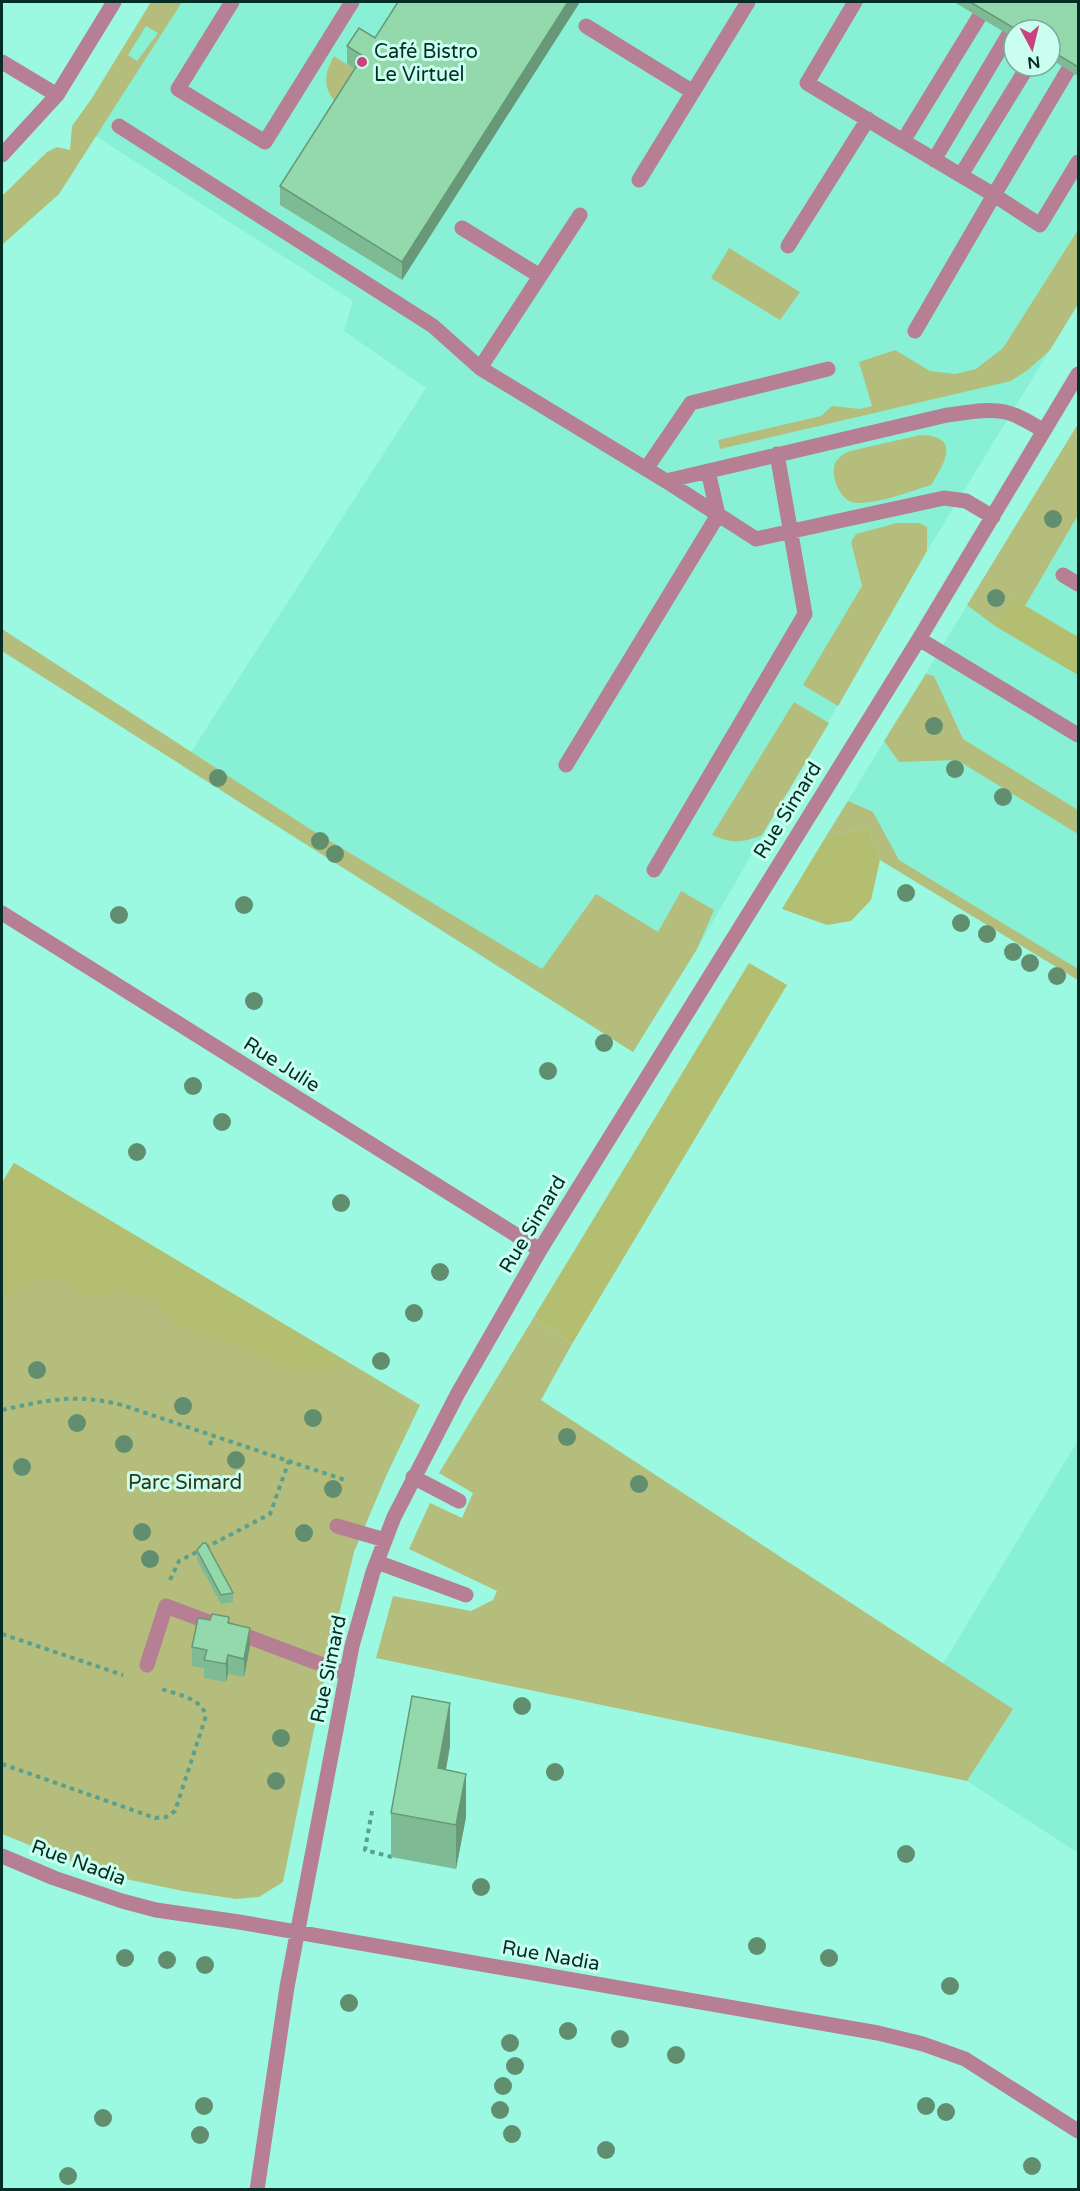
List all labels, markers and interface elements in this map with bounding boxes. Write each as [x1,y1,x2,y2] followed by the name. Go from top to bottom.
[1002,18,1062,78] north arrow
[374,40,478,87] place label: Café Bistro Le Virtuel
[1026,51,1041,73] text: N
[355,55,369,69] marker: Café Bistro Le Virtuel
[749,758,827,863] street label: Rue Simard
[239,1032,324,1098] street label: Rue Julie
[494,1171,571,1278] street label: Rue Simard
[128,1471,242,1495] park label: Parc Simard
[306,1613,352,1725] street label: Rue Simard
[28,1835,129,1891] street label: Rue Nadia
[500,1936,602,1976] street label: Rue Nadia

